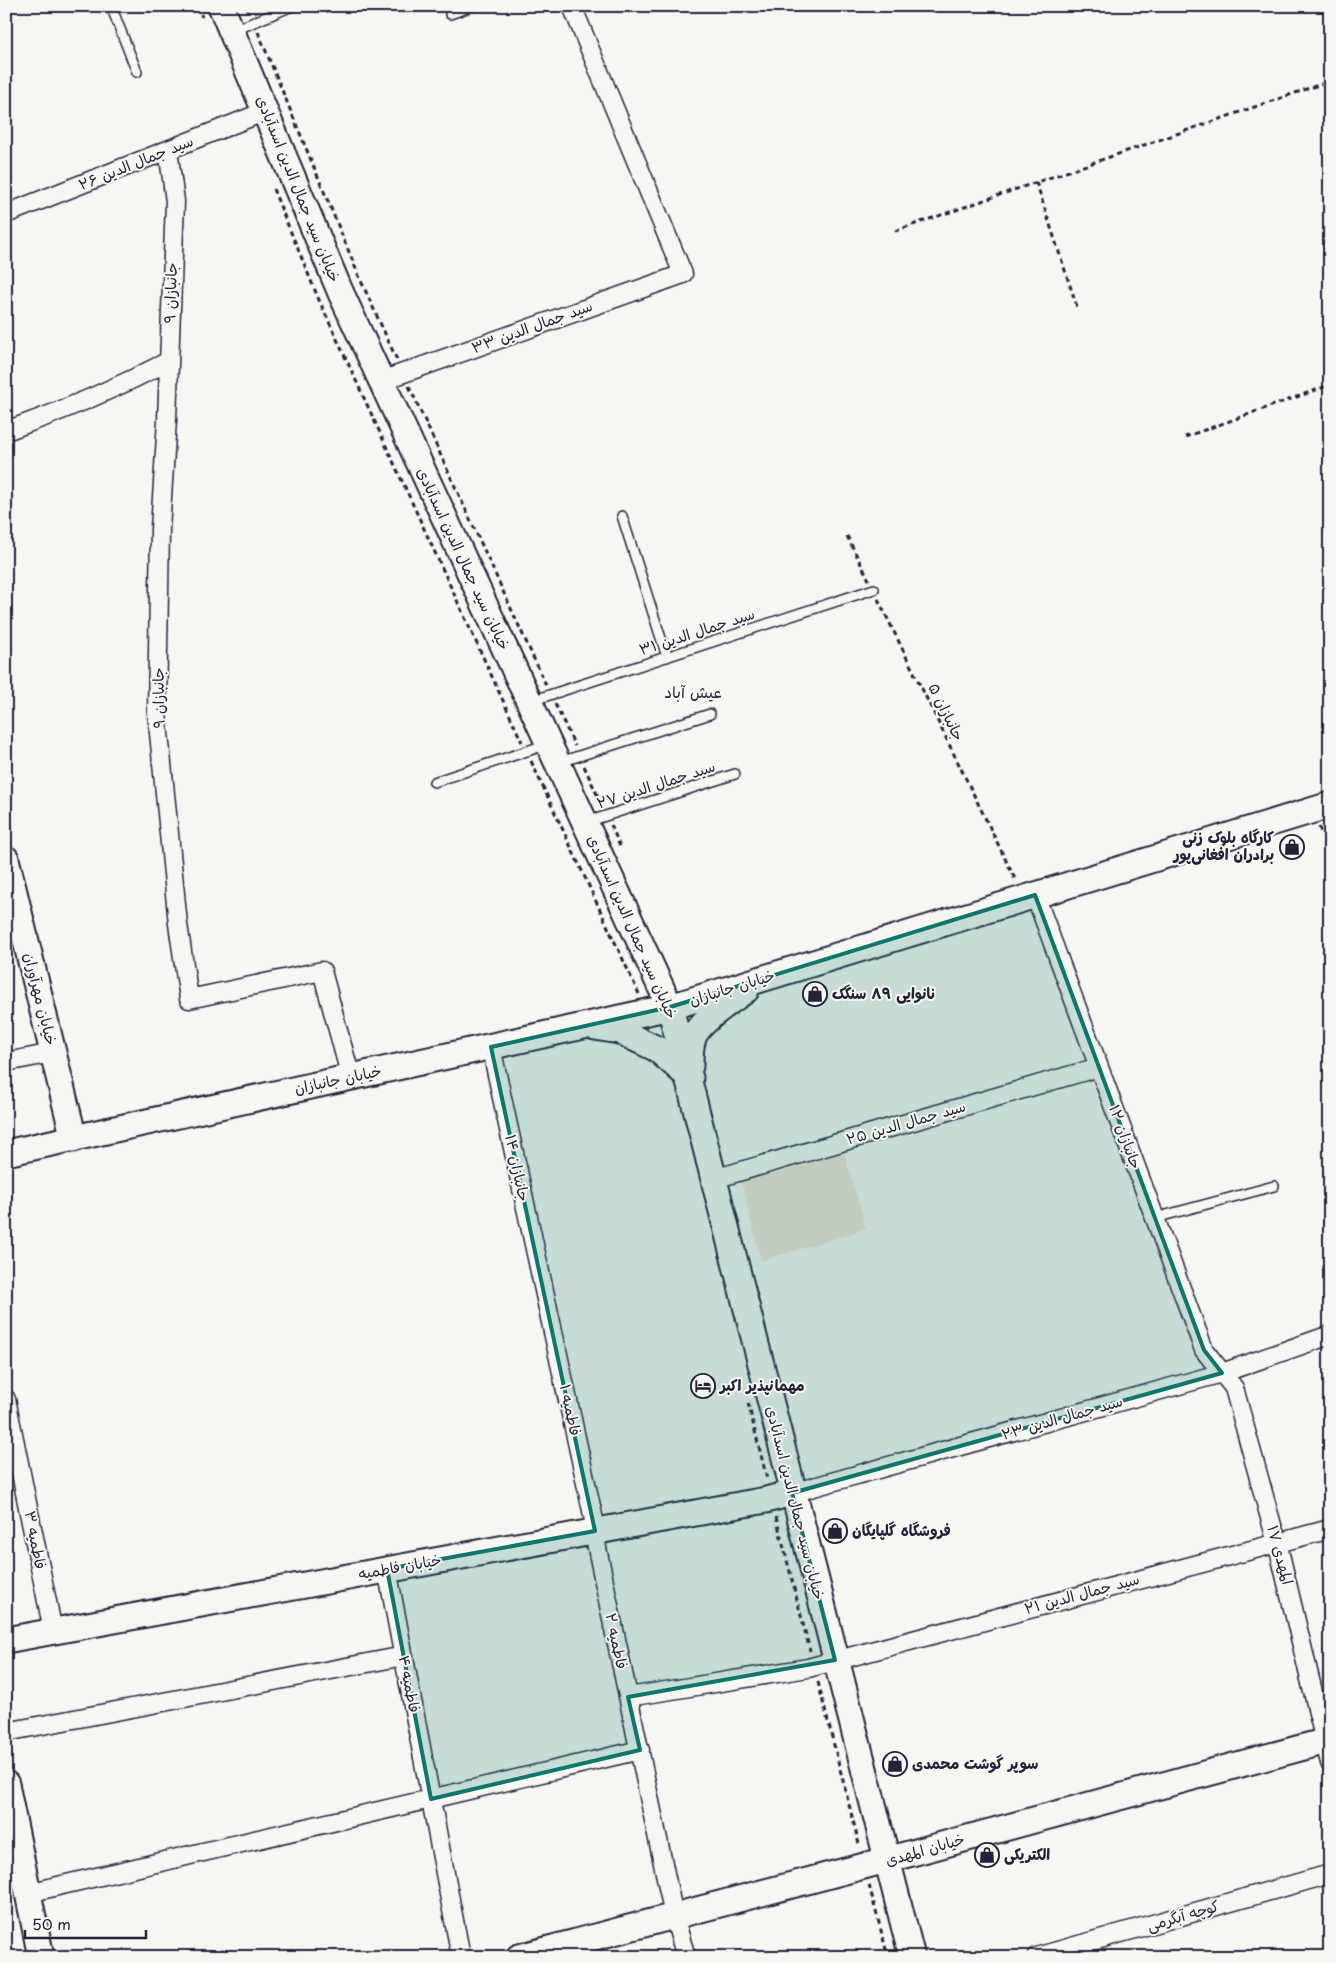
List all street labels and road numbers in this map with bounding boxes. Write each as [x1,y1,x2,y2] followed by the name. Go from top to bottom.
[251,92,347,285] street label: خیابان سید جمال الدین اسدآبادی
[75,128,196,195] street label: سید جمال الدین ۲۶
[157,262,182,324] street label: جانبازان ۹
[468,293,595,358] street label: سید جمال الدین ۳۳
[412,463,517,653] street label: خیابان سید جمال الدین اسدآبادی
[636,601,757,660] street label: سید جمال الدین ۳۱
[145,667,170,729] street label: جانبازان ۹
[923,679,971,744] street label: جانبازان ۵
[593,754,718,814] street label: سید جمال الدین ۲۷
[582,831,684,1022] street label: خیابان سید جمال الدین اسدآبادی
[19,950,64,1047] street label: خیابان مهرآوران
[686,963,777,1011] street label: خیابان جانبازان
[292,1058,383,1099] street label: خیابان جانبازان
[843,1094,968,1150] street label: سید جمال الدین ۲۵
[1104,1101,1149,1172] street label: جانبازان ۱۲
[500,1132,537,1203] street label: جانبازان ۱۴
[555,1382,588,1438] street label: فاطمیه ۱
[998,1388,1125,1445] street label: سید جمال الدین ۲۳
[761,1403,832,1602] street label: خیابان سید جمال الدین اسدآبادی
[20,1509,53,1571] street label: فاطمیه ۳
[1263,1522,1300,1587] street label: المهدی ۱۷
[356,1547,443,1584] street label: خیابان فاطمیه
[1021,1566,1142,1619] street label: سید جمال الدین ۲۱
[600,1610,635,1671] street label: فاطمیه ۲
[394,1653,427,1714] street label: فاطمیه ۴
[882,1826,967,1871] street label: خیابان المهدی
[1144,1893,1221,1936] street label: کوچه آبگرمی

